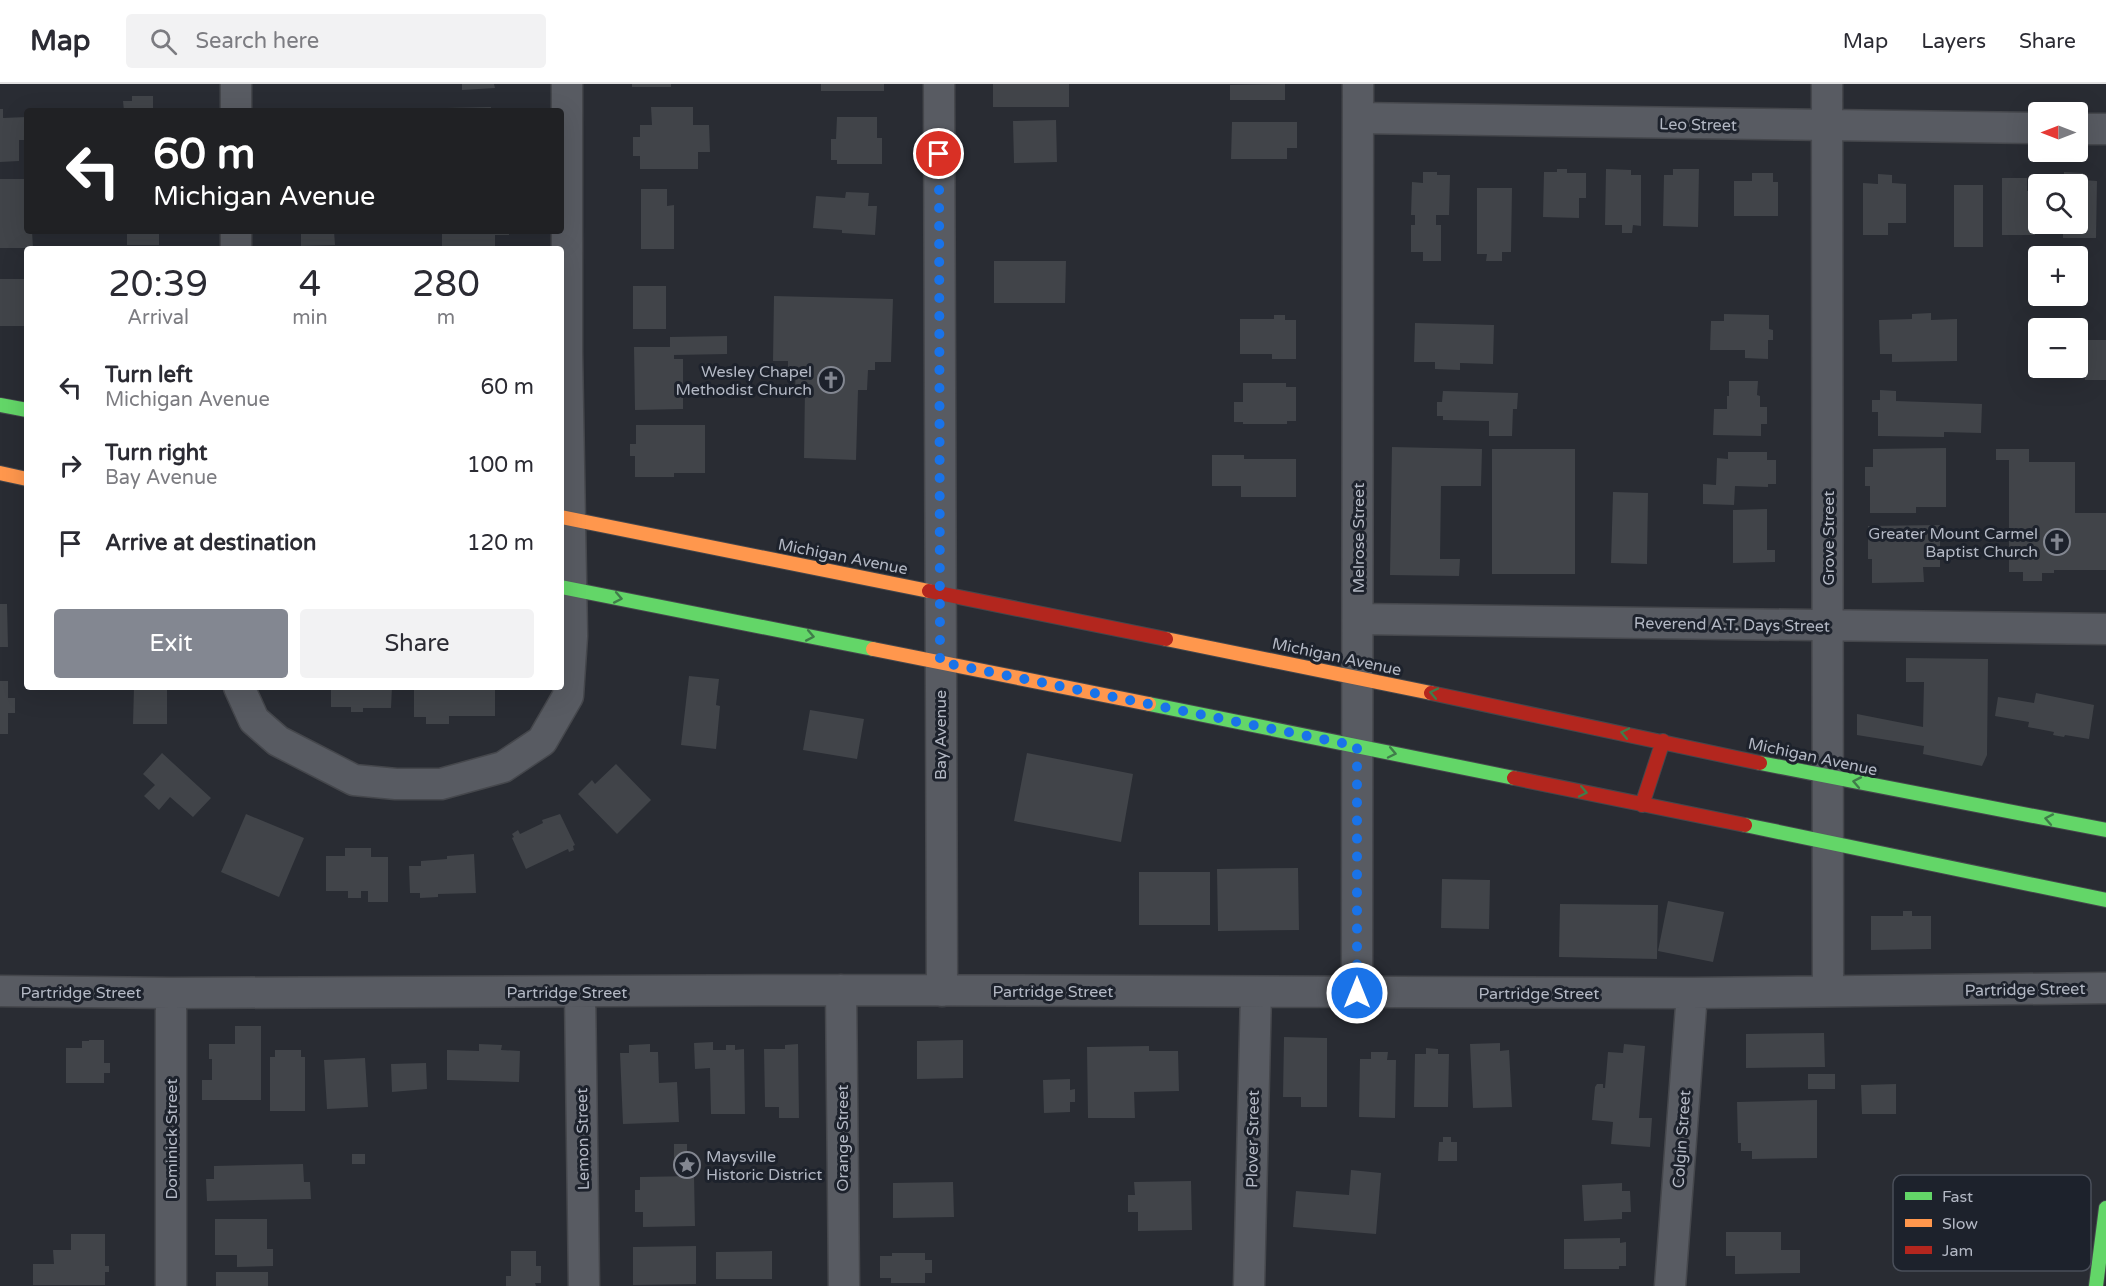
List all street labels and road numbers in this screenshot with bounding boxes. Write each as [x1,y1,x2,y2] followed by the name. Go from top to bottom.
[1659,114,1737,136] street label: Leo Street
[1349,483,1369,593] street label: Melrose Street
[1819,491,1839,585] street label: Grove Street
[776,535,909,579] street label: Michigan Avenue
[1634,613,1830,637] street label: Reverend A.T. Days Street
[1270,633,1403,680] street label: Michigan Avenue
[931,690,951,780] street label: Bay Avenue
[1746,733,1879,780] street label: Michigan Avenue
[1964,979,2086,1001] street label: Partridge Street
[993,982,1113,1002] street label: Partridge Street
[21,983,141,1003] street label: Partridge Street
[507,983,627,1003] street label: Partridge Street
[1479,984,1599,1004] street label: Partridge Street
[162,1079,182,1199] street label: Dominick Street
[833,1085,853,1191] street label: Orange Street
[572,1088,594,1190] street label: Lemon Street
[1669,1089,1695,1189] street label: Colgin Street
[1242,1090,1264,1188] street label: Plover Street

